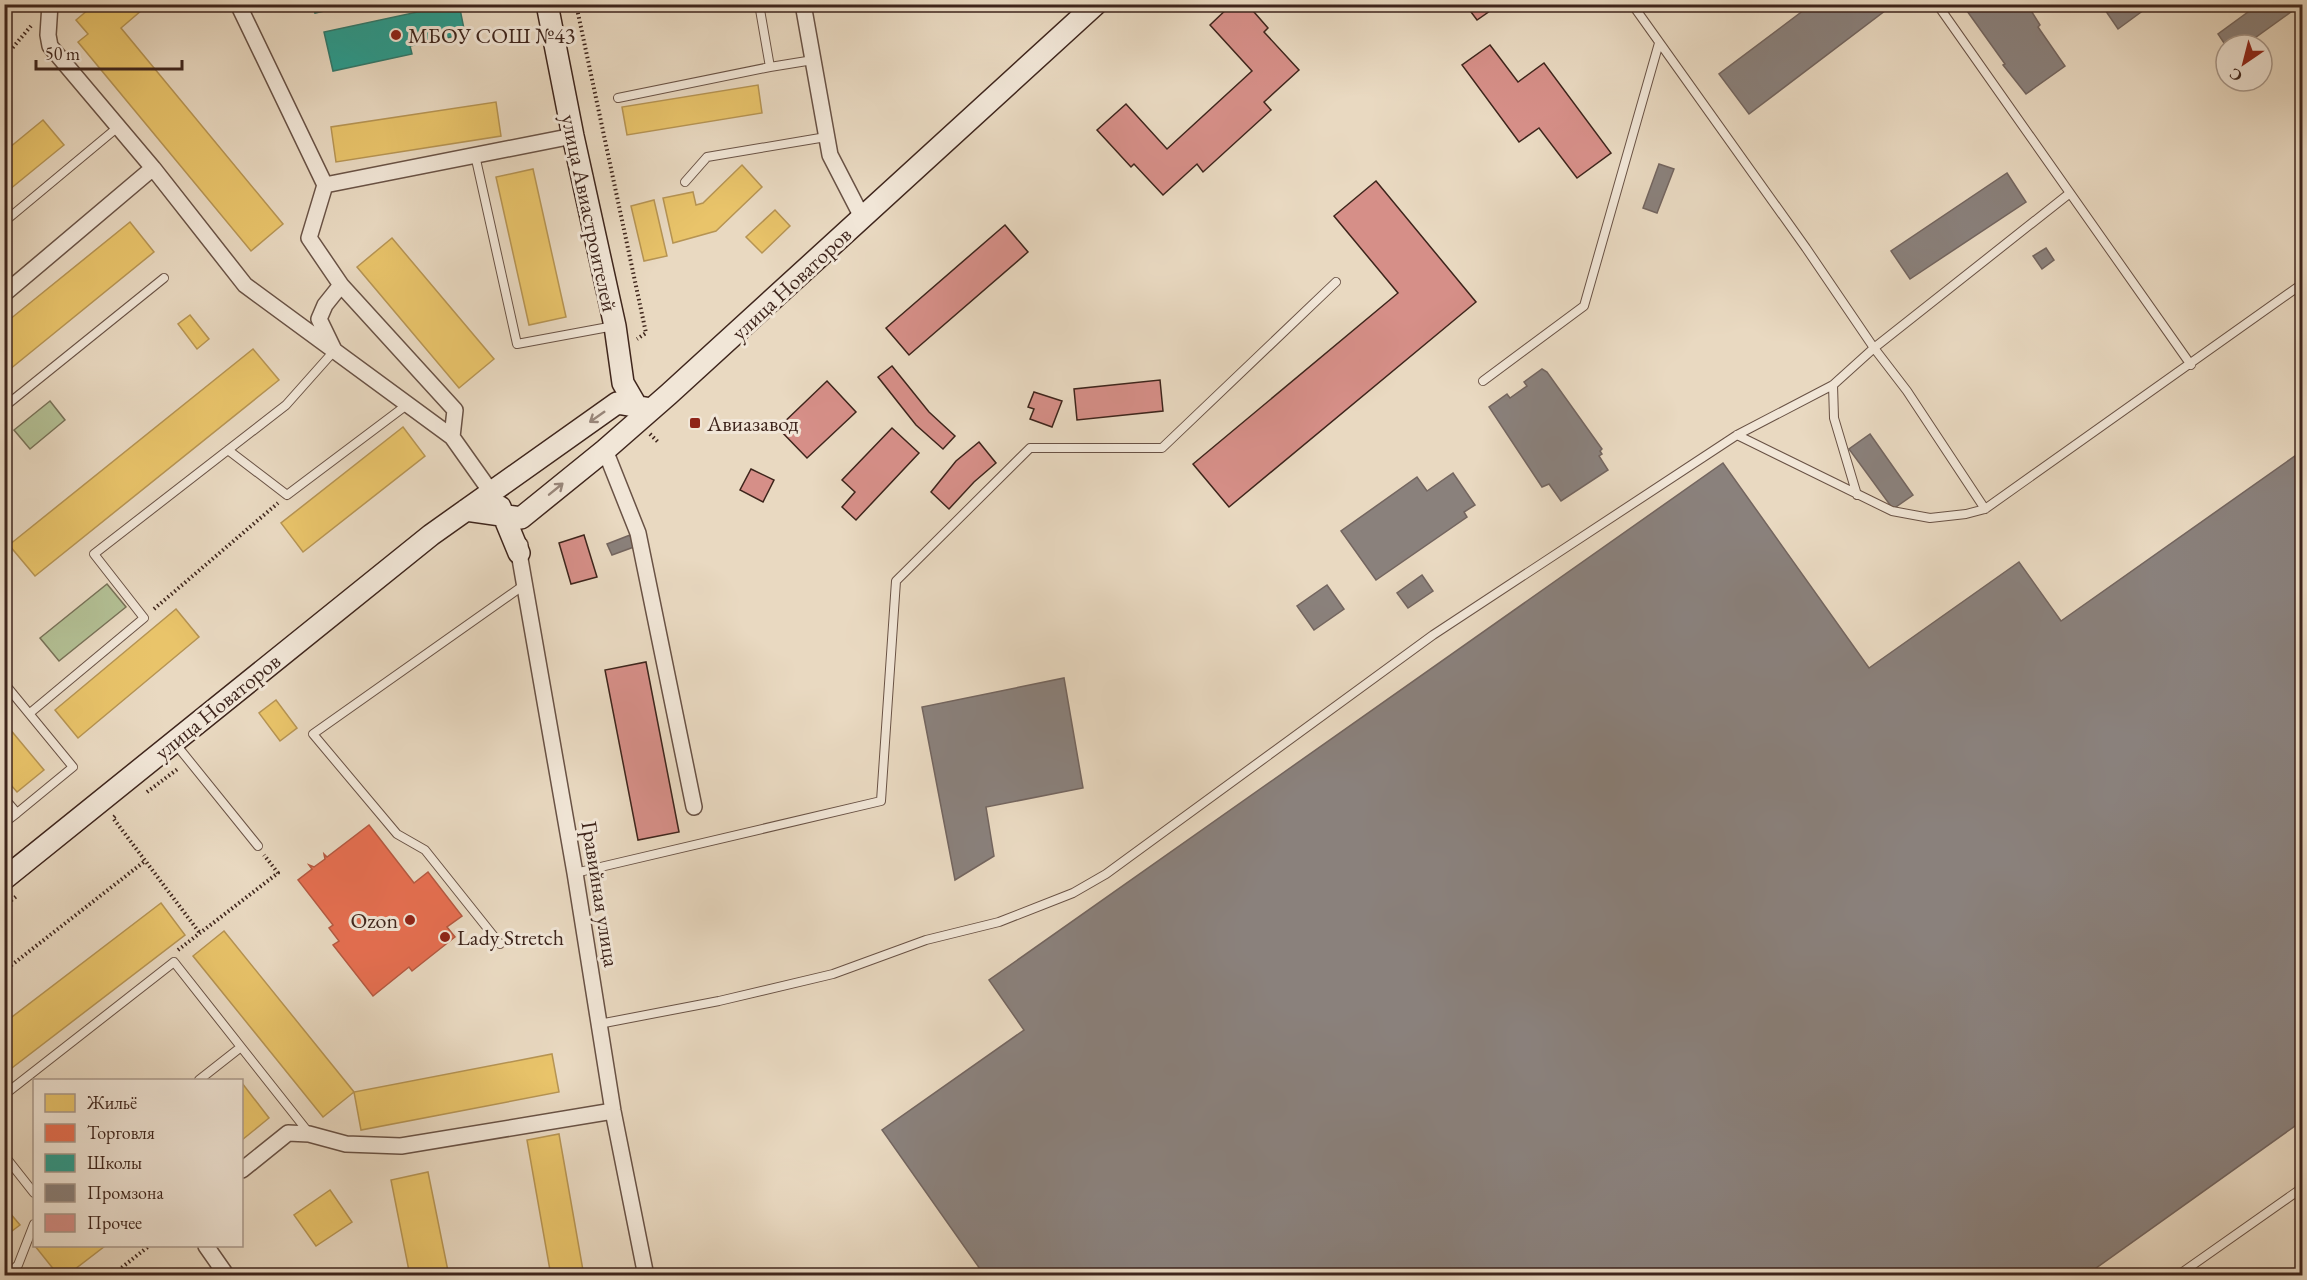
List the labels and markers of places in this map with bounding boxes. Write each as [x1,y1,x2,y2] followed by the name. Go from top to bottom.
[408,21,575,50] place label: МБОУ СОШ №43
[389,28,403,42] marker: МБОУ СОШ №43
[706,409,799,438] place label: Авиазавод
[688,416,702,430] marker: Авиазавод
[350,906,398,935] place label: Ozon
[403,913,417,927] marker: Ozon
[457,923,564,952] place label: Lady Stretch
[438,930,452,944] marker: Lady Stretch

